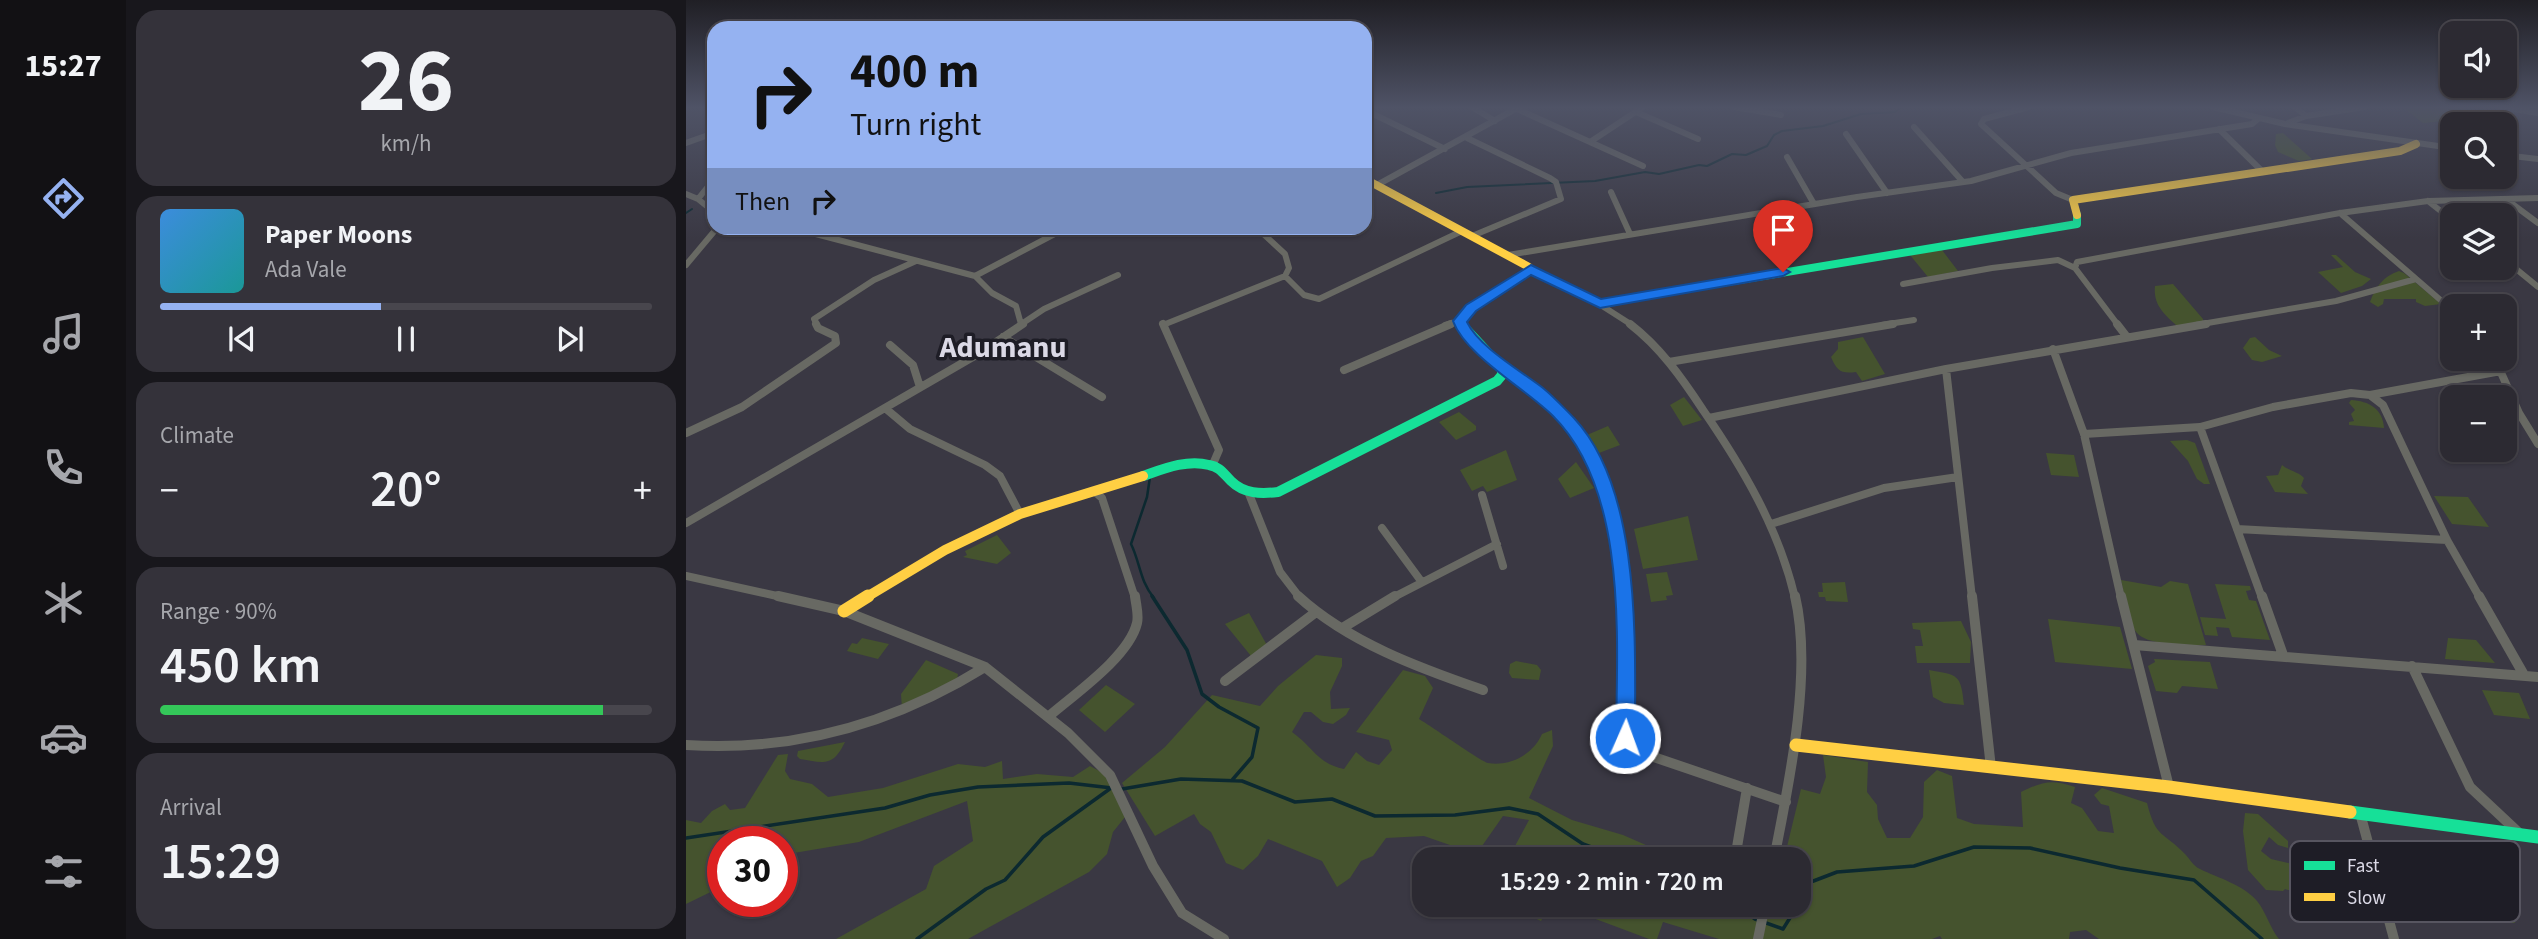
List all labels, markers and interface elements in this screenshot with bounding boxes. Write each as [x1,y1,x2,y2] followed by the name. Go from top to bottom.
[358,17,454,146] text: 26
[2440,21,2517,462] map controls
[2440,21,2517,98] button: sound
[850,37,979,107] text: 400 m
[24,43,102,89] text: 15:27
[735,49,826,140] icon: right
[850,102,981,148] text: Turn right
[2440,112,2517,189] button: search
[380,127,432,160] text: km/h
[39,174,88,223] icon: directions
[804,182,842,220] icon: right
[735,183,790,220] text: Then
[1753,200,1813,272] pin
[2440,203,2517,280] button: layers
[1764,211,1802,249] icon: arrive
[265,216,412,253] text: Paper Moons
[265,253,347,286] text: Ada Vale
[2440,294,2517,371] button: +
[39,309,88,358] icon: music
[223,320,261,358] icon: previous
[387,320,425,358] icon: pause
[551,320,589,358] icon: next
[938,326,1067,369] district label: Adumanu
[2440,385,2517,462] button: −
[160,419,234,452] text: Climate
[39,443,88,492] icon: phone
[370,453,442,527] text: 20°
[160,464,179,518] text: −
[633,464,652,518] text: +
[39,578,88,627] icon: climate
[160,595,277,628] text: Range · 90%
[160,629,321,703] text: 450 km
[1588,701,1662,775] position arrow
[39,713,88,762] icon: car
[160,791,222,824] text: Arrival
[160,825,281,899] text: 15:29
[707,826,798,917] speed limit sign: 30
[2290,841,2520,922] legend
[39,847,88,896] icon: filters
[2347,853,2380,880] text: Fast
[1499,863,1724,900] text: 15:29 · 2 min · 720 m
[2347,885,2386,912] text: Slow

